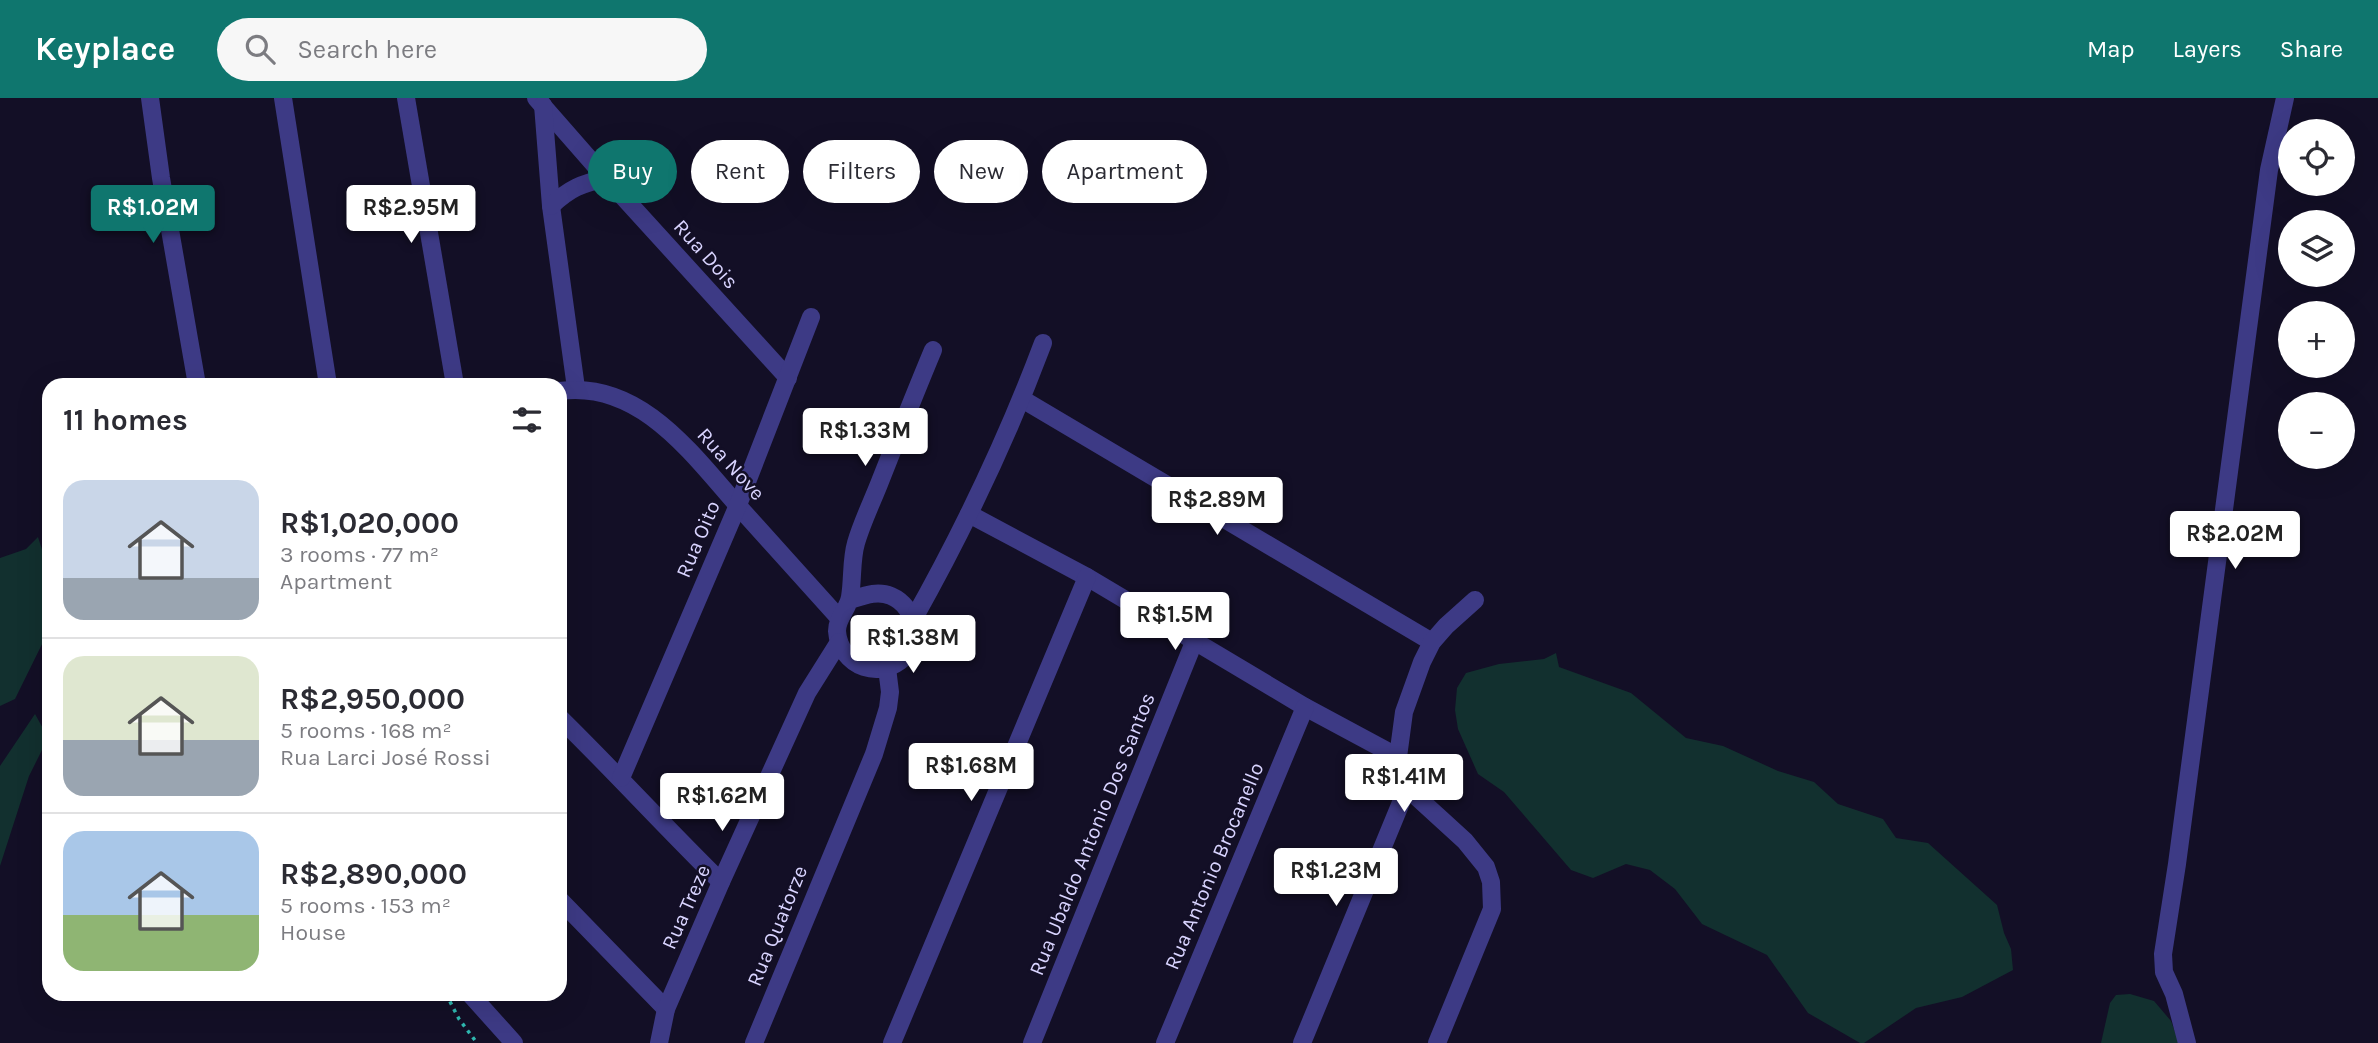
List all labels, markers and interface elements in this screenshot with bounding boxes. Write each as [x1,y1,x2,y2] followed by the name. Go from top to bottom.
[217,18,707,81] search box
[35,30,175,68] text: Keyplace
[241,30,279,68] icon: search
[297,34,437,65] text: Search here
[2087,35,2135,63] text: Map
[2173,35,2242,63] text: Layers
[2280,35,2343,63] text: Share
[2278,119,2355,469] map controls
[2278,119,2355,196] button: locate
[588,140,677,203] chip: Buy
[691,140,789,203] chip: Rent
[803,140,920,203] chip: Filters
[934,140,1028,203] chip: New
[1042,140,1207,203] chip: Apartment
[88,186,218,245] pin: R$1.02M
[346,186,476,245] pin: R$2.95M
[107,194,199,221] text: R$1.02M
[362,194,460,221] text: R$2.95M
[2278,210,2355,287] button: layers
[669,214,743,294] street label: Rua Dois
[2278,301,2355,378] button: +
[2278,392,2355,469] button: −
[508,401,546,439] icon: filters
[63,402,188,438] text: 11 homes
[800,408,930,468] pin: R$1.33M
[819,417,911,444] text: R$1.33M
[692,423,770,505] street label: Rua Nove
[1152,478,1282,537] pin: R$2.89M
[1168,486,1266,513] text: R$2.89M
[671,497,725,581] street label: Rua Oito
[280,505,459,541] text: R$1,020,000
[119,508,203,592] icon: home
[2170,512,2300,571] pin: R$2.02M
[2186,520,2284,547] text: R$2.02M
[280,541,439,568] text: 3 rooms · 77 m²
[280,568,392,595] text: Apartment
[1118,592,1232,652] pin: R$1.5M
[1136,601,1214,628] text: R$1.5M
[848,616,978,675] pin: R$1.38M
[866,624,960,651] text: R$1.38M
[280,681,465,717] text: R$2,950,000
[119,684,203,768] icon: home
[1024,689,1160,979] street label: Rua Ubaldo Antonio Dos Santos
[280,717,452,744] text: 5 rooms · 168 m²
[280,744,491,771] text: Rua Larci José Rossi
[906,744,1036,803] pin: R$1.68M
[925,752,1017,779] text: R$1.68M
[1339,754,1469,814] pin: R$1.41M
[1159,759,1269,973] street label: Rua Antonio Brocanello
[1361,763,1447,790] text: R$1.41M
[657,774,787,833] pin: R$1.62M
[676,782,768,809] text: R$1.62M
[1271,848,1401,908] pin: R$1.23M
[280,856,467,892] text: R$2,890,000
[1290,857,1382,884] text: R$1.23M
[119,859,203,943] icon: home
[657,861,715,953] street label: Rua Treze
[742,862,812,990] street label: Rua Quatorze
[280,892,451,919] text: 5 rooms · 153 m²
[280,919,346,946] text: House

